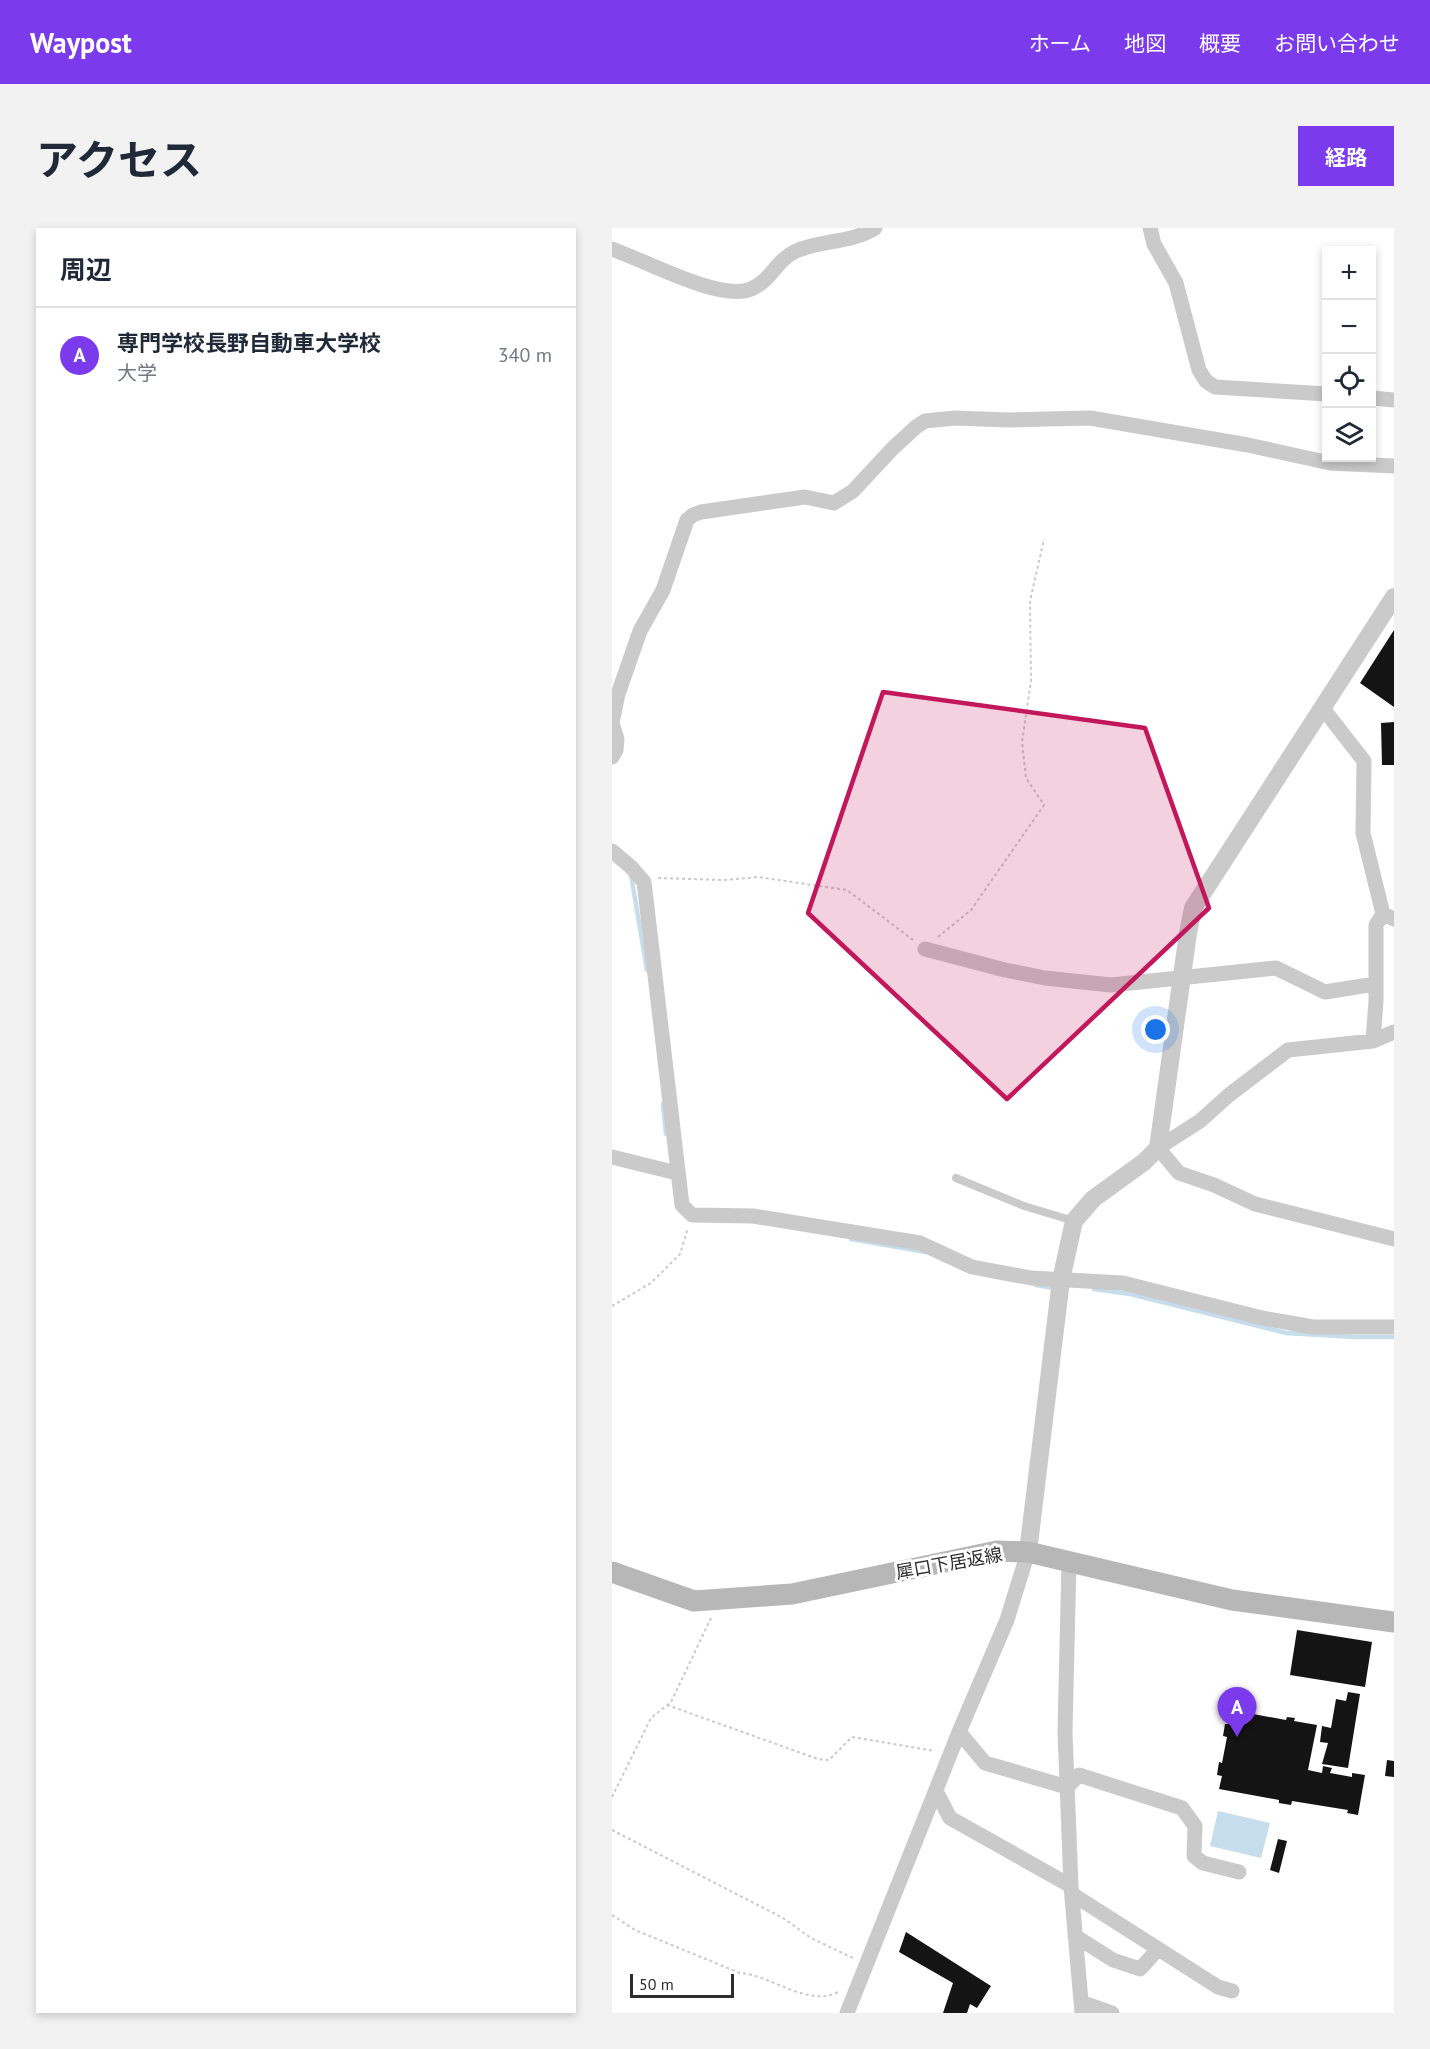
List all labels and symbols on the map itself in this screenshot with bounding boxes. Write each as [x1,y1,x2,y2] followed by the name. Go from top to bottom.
[1141,1015,1170,1044] your location
[894,1542,1004,1584] street label: 犀口下居返線
[1218,1688,1256,1737] pin: A
[630,1971,734,1998] scale bar

